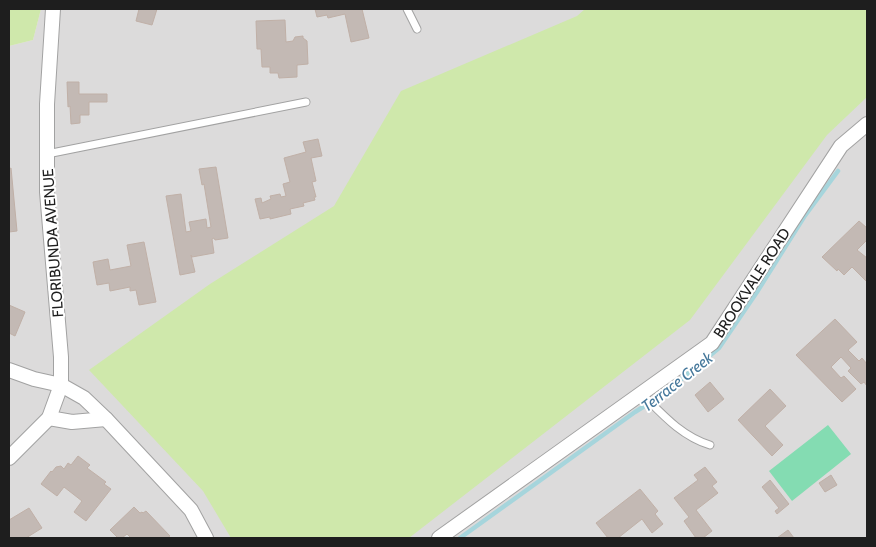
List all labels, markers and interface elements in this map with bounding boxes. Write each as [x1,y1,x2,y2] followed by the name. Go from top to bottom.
[39,168,67,318] street label: FLORIBUNDA AVENUE
[710,225,794,341] street label: BROOKVALE ROAD
[638,348,717,416] water label: Terrace Creek

